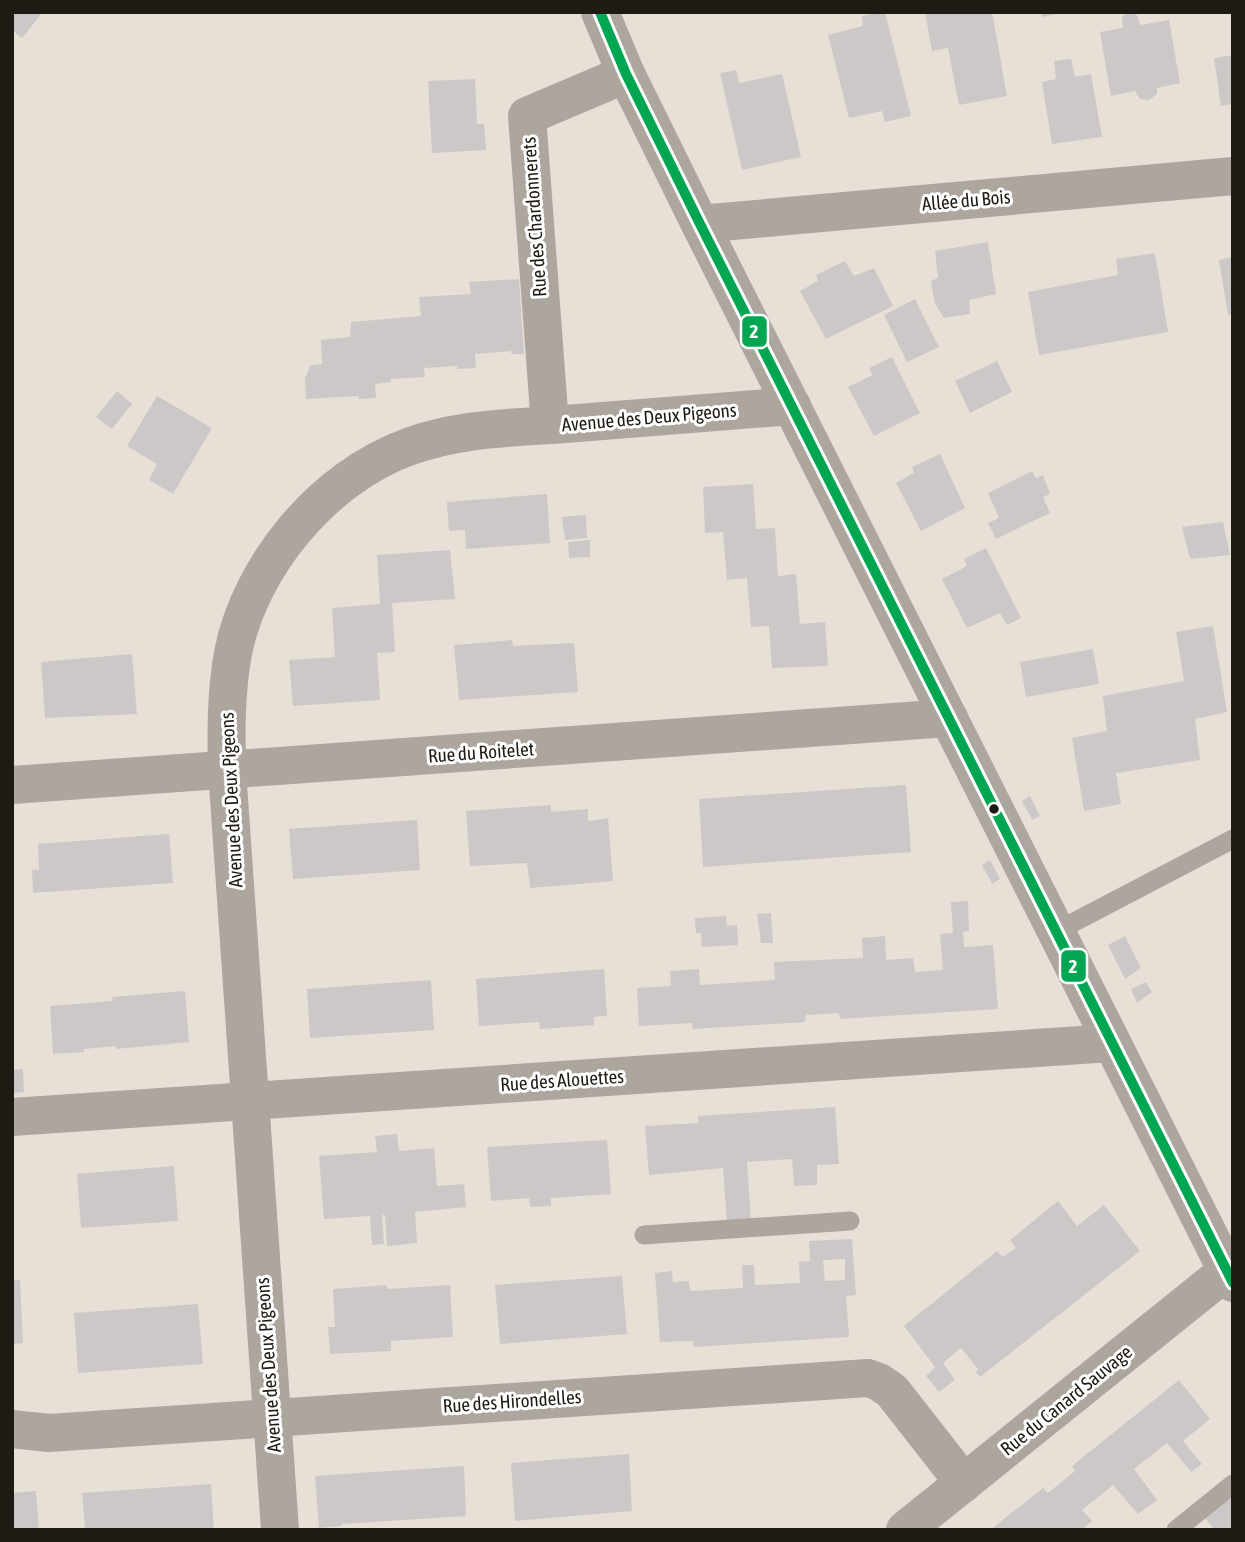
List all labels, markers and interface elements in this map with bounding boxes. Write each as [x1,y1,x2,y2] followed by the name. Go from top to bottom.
[517,136,551,298] street label: Rue des Chardonnerets
[921,185,1011,215] street label: Allée du Bois
[741,315,768,348] line badge: 2
[750,320,759,342] text: 2
[561,398,738,436] street label: Avenue des Deux Pigeons
[215,712,247,888] street label: Avenue des Deux Pigeons
[427,737,535,767] street label: Rue du Roitelet
[987,802,1001,816] unlabelled marker
[1060,949,1087,983] line badge: 2
[1069,955,1078,977] text: 2
[499,1065,625,1095] street label: Rue des Alouettes
[251,1276,285,1453] street label: Avenue des Deux Pigeons
[996,1340,1136,1460] street label: Rue du Canard Sauvage
[442,1385,582,1417] street label: Rue des Hirondelles

